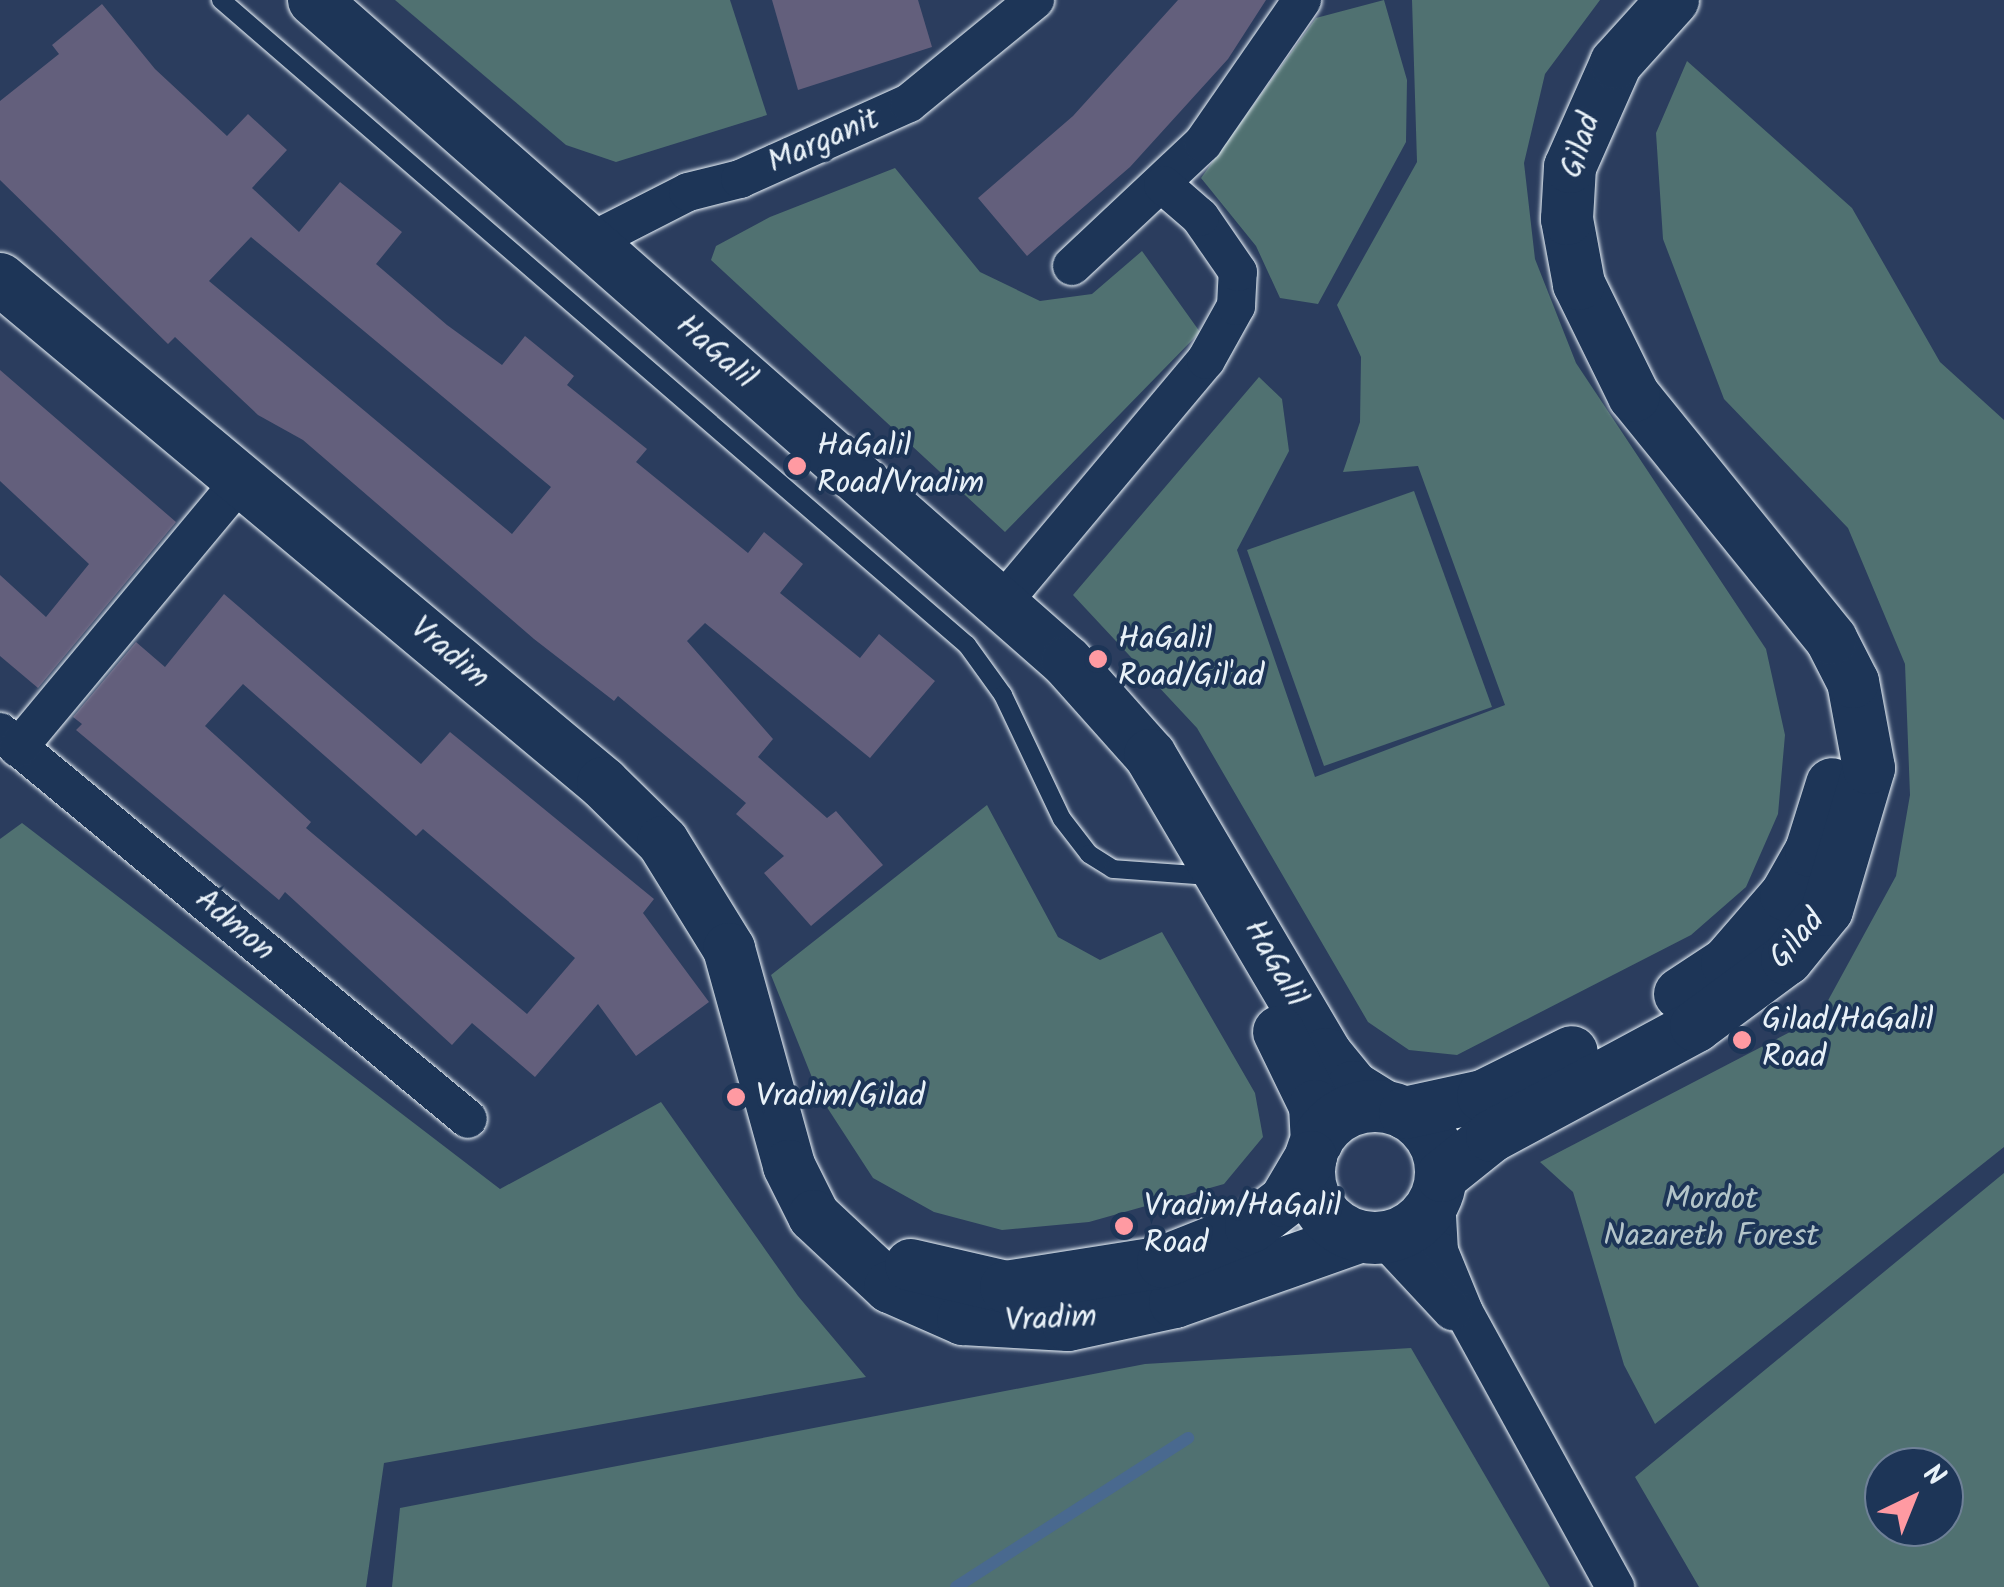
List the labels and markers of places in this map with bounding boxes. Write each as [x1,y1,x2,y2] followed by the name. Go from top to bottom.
[817,429,984,504] place label: HaGalil Road/Vradim
[786,455,808,477] marker: HaGalil Road/Vradim
[1118,622,1264,697] place label: HaGalil Road/Gil'ad
[1087,648,1109,670] marker: HaGalil Road/Gil'ad
[1762,1003,1934,1078] place label: Gilad/HaGalil Road
[1731,1029,1753,1051] marker: Gilad/HaGalil Road
[756,1078,925,1116] place label: Vradim/Gilad
[725,1086,747,1108] marker: Vradim/Gilad
[1144,1189,1341,1264] place label: Vradim/HaGalil Road
[1113,1215,1135,1237] marker: Vradim/HaGalil Road

